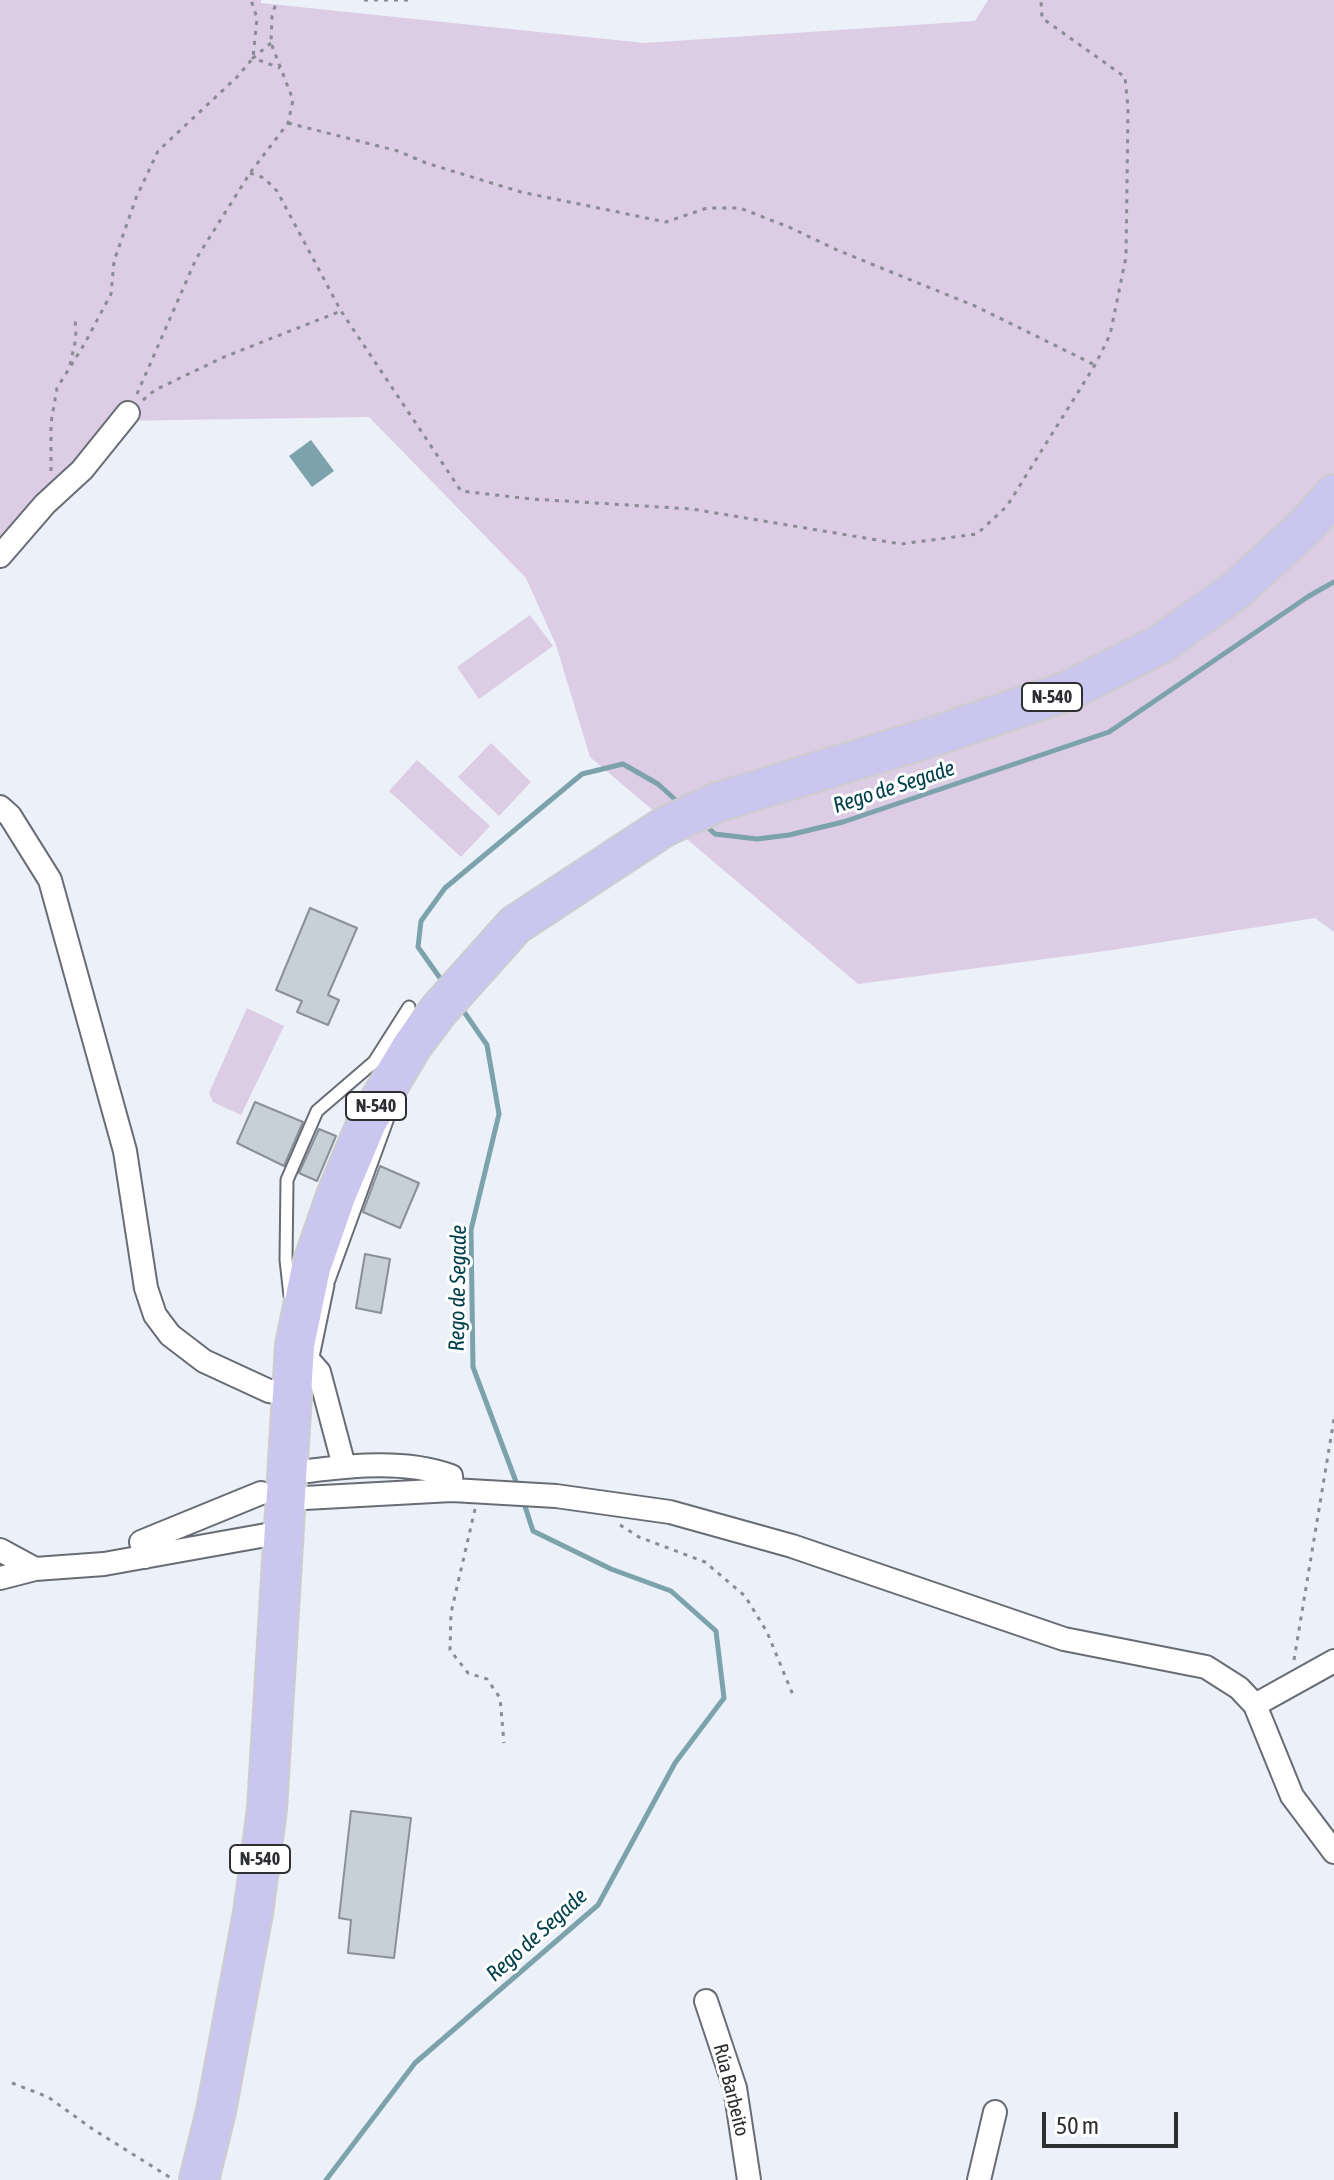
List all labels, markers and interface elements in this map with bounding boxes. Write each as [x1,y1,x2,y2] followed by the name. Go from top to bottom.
[1022,683,1082,711] road number: N-540
[830,755,958,819] water label: Rego de Segade
[346,1092,406,1120] road number: N-540
[444,1224,472,1352] water label: Rego de Segade
[230,1845,290,1873] road number: N-540
[481,1883,593,1987] water label: Rego de Segade
[708,2041,754,2139] street label: Rúa Barbeito
[1046,2096,1182,2146] scale bar
[1056,2112,1099,2139] text: 50 m

